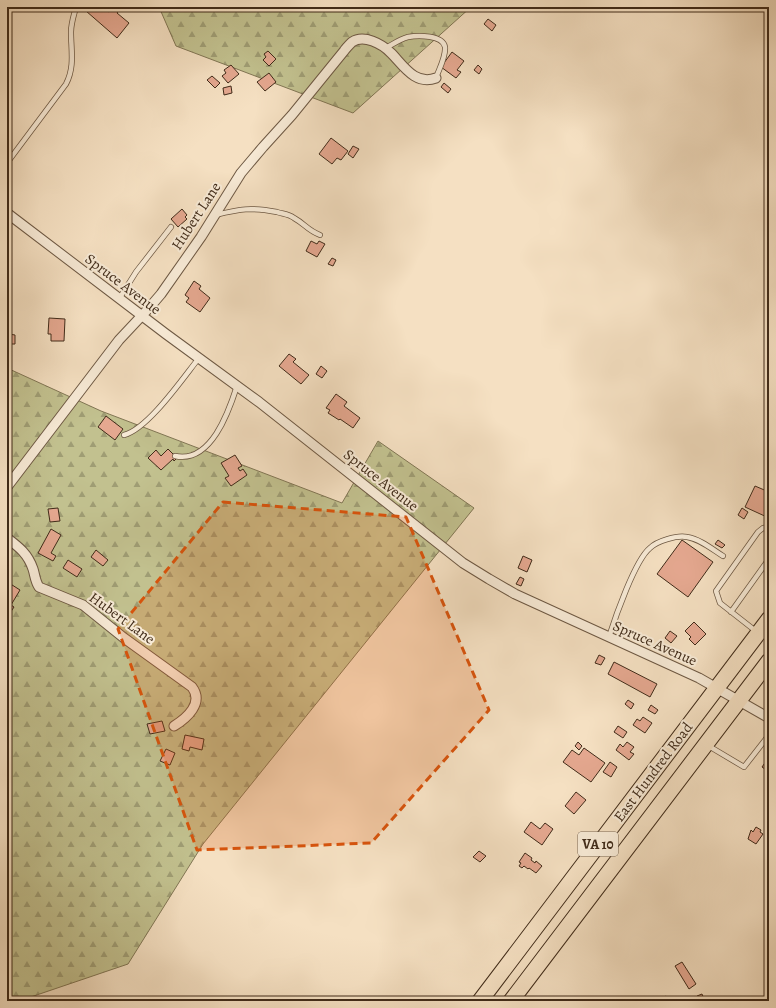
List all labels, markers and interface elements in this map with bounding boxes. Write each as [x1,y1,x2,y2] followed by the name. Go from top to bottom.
[167,178,225,254] street label: Hubert Lane
[81,249,165,319] street label: Spruce Avenue
[339,444,423,516] street label: Spruce Avenue
[85,587,159,649] street label: Hubert Lane
[610,616,701,671] street label: Spruce Avenue
[609,717,698,826] street label: East Hundred Road
[578,832,618,856] road number: VA 10

